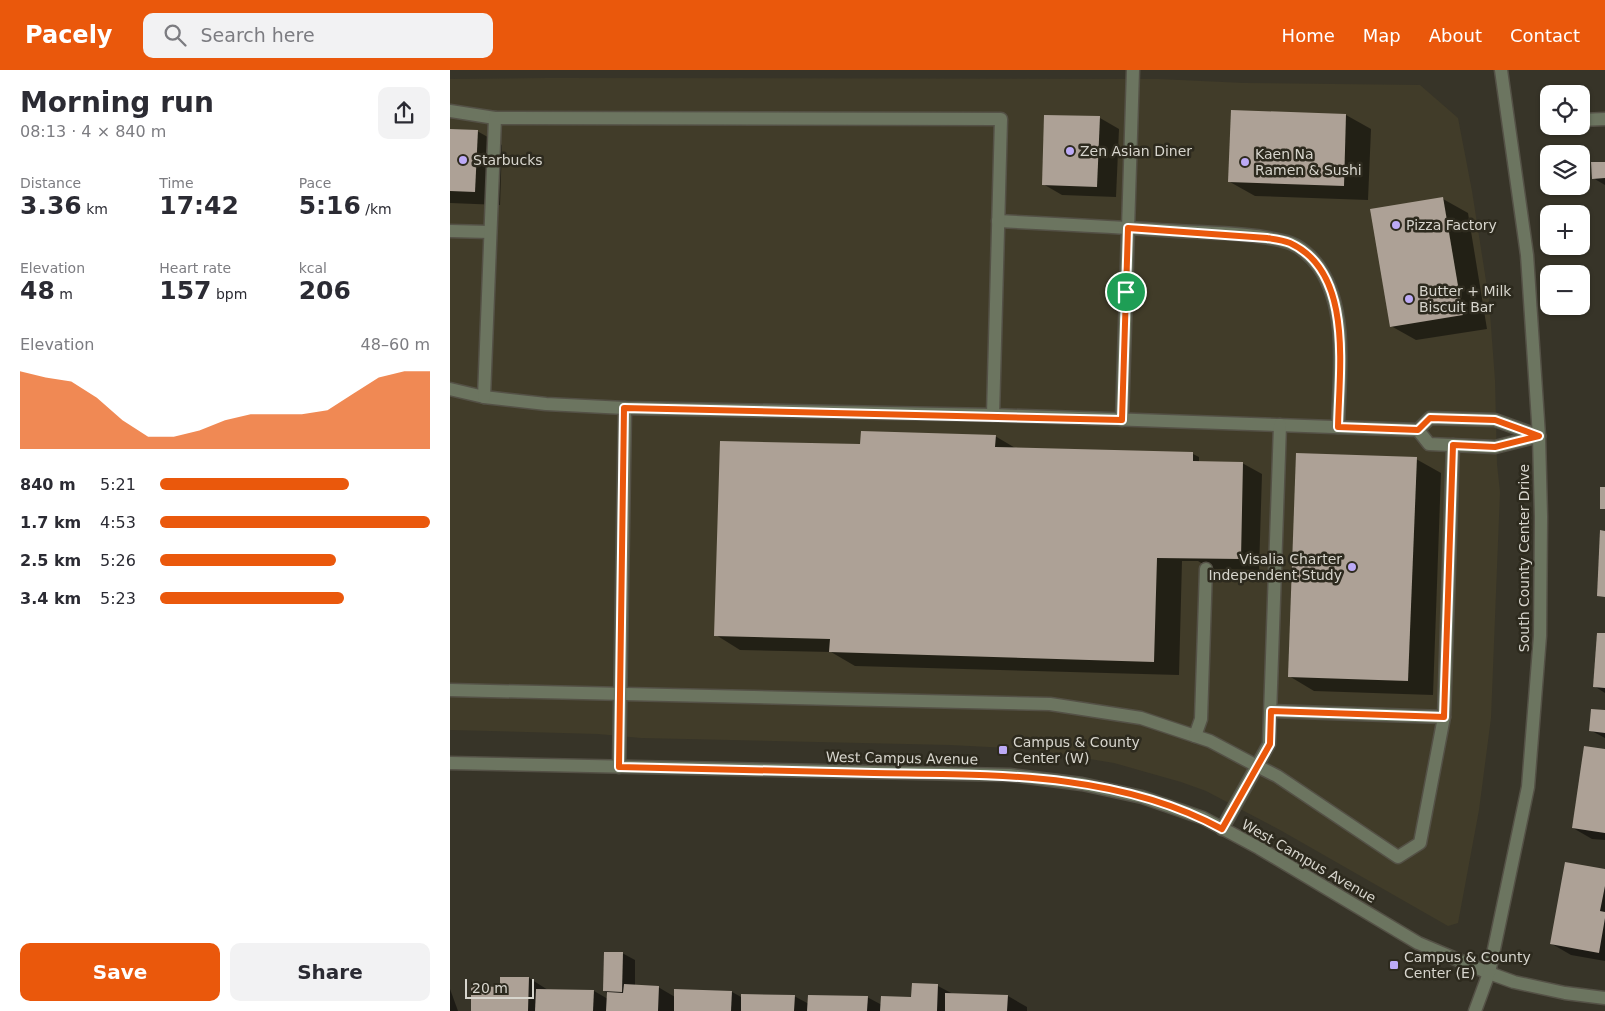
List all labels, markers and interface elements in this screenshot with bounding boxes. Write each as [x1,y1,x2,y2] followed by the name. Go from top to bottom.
[143,13,493,58] search box
[25,21,113,49] text: Pacely
[161,21,189,49] icon: search
[201,24,315,46] text: Search here
[1282,25,1335,46] text: Home
[1363,25,1401,46] text: Map
[1429,25,1482,46] text: About
[1510,25,1580,46] text: Contact
[1540,85,1590,315] map controls
[1540,85,1590,135] button: locate
[20,86,214,119] text: Morning run
[378,87,430,139] button: share
[20,122,166,141] text: 08:13 · 4 × 840 m
[1080,143,1192,159] place label: Zen Asian Diner
[1064,145,1076,157] marker: Zen Asian Diner
[1540,145,1590,195] button: layers
[1255,146,1362,178] place label: Kaen Na Ramen & Sushi
[473,152,543,168] place label: Starbucks
[457,154,469,166] marker: Starbucks
[1239,156,1251,168] marker: Kaen Na Ramen & Sushi
[20,175,81,191] text: Distance
[159,175,194,191] text: Time
[299,175,331,191] text: Pace
[20,191,82,220] text: 3.36
[159,191,239,220] text: 17:42
[299,191,361,220] text: 5:16
[82,201,108,217] text: km
[361,201,392,217] text: /km
[1540,205,1590,255] button: +
[1406,217,1497,233] place label: Pizza Factory
[1390,219,1402,231] marker: Pizza Factory
[20,260,85,276] text: Elevation
[159,260,231,276] text: Heart rate
[299,260,327,276] text: kcal
[1540,265,1590,315] button: −
[1105,271,1147,313] pin
[20,276,55,305] text: 48
[159,276,212,305] text: 157
[299,276,351,305] text: 206
[1112,278,1140,306] icon: arrive
[1419,283,1512,315] place label: Butter + Milk Biscuit Bar
[55,286,73,302] text: m
[212,286,247,302] text: bpm
[1403,293,1415,305] marker: Butter + Milk Biscuit Bar
[20,335,94,354] text: Elevation
[361,335,430,354] text: 48–60 m
[1516,464,1532,652] street label: South County Center Drive
[20,475,76,494] text: 840 m
[100,475,136,494] text: 5:21
[20,513,81,532] text: 1.7 km
[100,513,136,532] text: 4:53
[20,551,81,570] text: 2.5 km
[100,551,136,570] text: 5:26
[1208,551,1342,583] place label: Visalia Charter Independent Study
[1346,561,1358,573] marker: Visalia Charter Independent Study
[20,589,81,608] text: 3.4 km
[100,589,136,608] text: 5:23
[1013,734,1140,766] place label: Campus & County Center (W)
[997,744,1009,756] marker: Campus & County Center (W)
[826,749,978,767] street label: West Campus Avenue
[1239,816,1379,906] street label: West Campus Avenue
[20,943,220,1001] button: Save
[230,943,430,1001] button: Share
[1404,949,1531,981] place label: Campus & County Center (E)
[1388,959,1400,971] marker: Campus & County Center (E)
[465,976,534,999] scale bar
[472,980,508,996] text: 20 m

